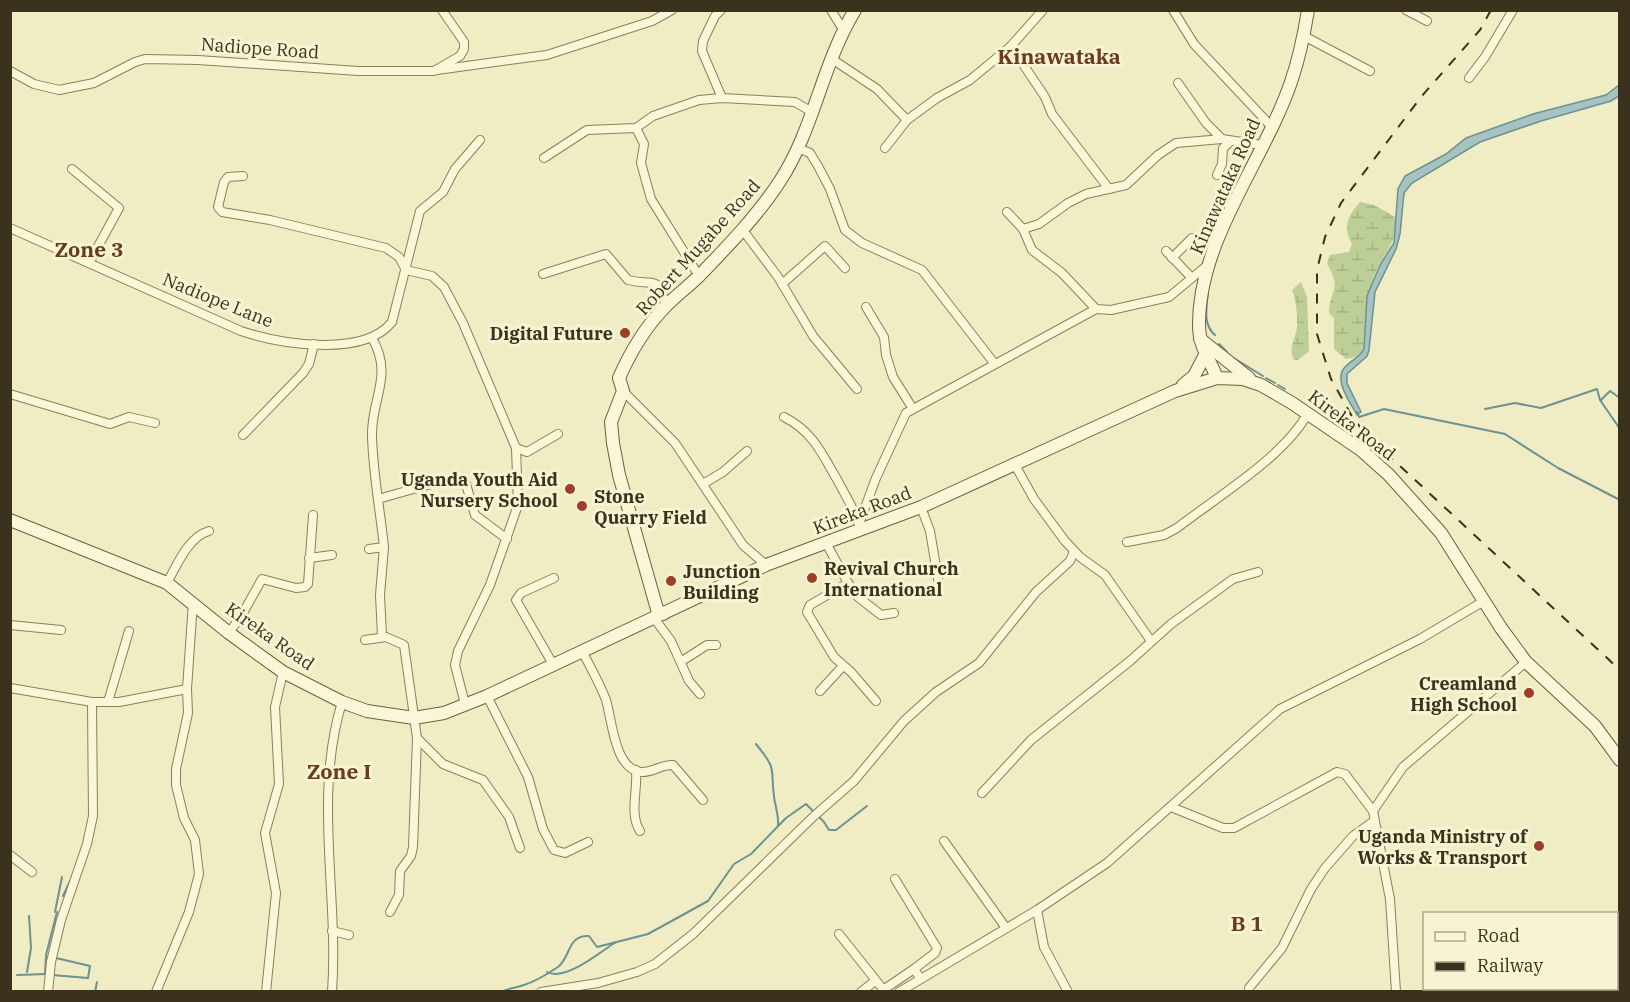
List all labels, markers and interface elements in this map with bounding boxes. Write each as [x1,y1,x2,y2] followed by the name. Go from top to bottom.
[200,32,320,64] street label: Nadiope Road
[997,42,1121,70] district label: Kinawataka
[1185,114,1265,258] street label: Kinawataka Road
[631,174,765,320] street label: Robert Mugabe Road
[54,235,124,263] district label: Zone 3
[159,267,277,333] street label: Nadiope Lane
[490,322,613,345] place label: Digital Future
[618,326,632,340] marker: Digital Future
[1304,385,1400,465] street label: Kireka Road
[401,468,558,512] place label: Uganda Youth Aid Nursery School
[810,481,914,539] street label: Kireka Road
[563,482,577,496] marker: Uganda Youth Aid Nursery School
[594,485,707,529] place label: Stone Quarry Field
[575,499,589,513] marker: Stone Quarry Field
[824,557,959,601] place label: Revival Church International
[683,560,761,604] place label: Junction Building
[805,571,819,585] marker: Revival Church International
[664,574,678,588] marker: Junction Building
[221,597,319,675] street label: Kireka Road
[1410,672,1517,716] place label: Creamland High School
[1522,686,1536,700] marker: Creamland High School
[307,757,371,785] district label: Zone I
[1357,825,1529,869] place label: Uganda Ministry of Works & Transport
[1532,839,1546,853] marker: Uganda Ministry of Works & Transport
[1231,909,1263,937] district label: B 1
[1423,912,1618,990] legend
[1477,924,1520,947] text: Road
[1477,954,1543,977] text: Railway

